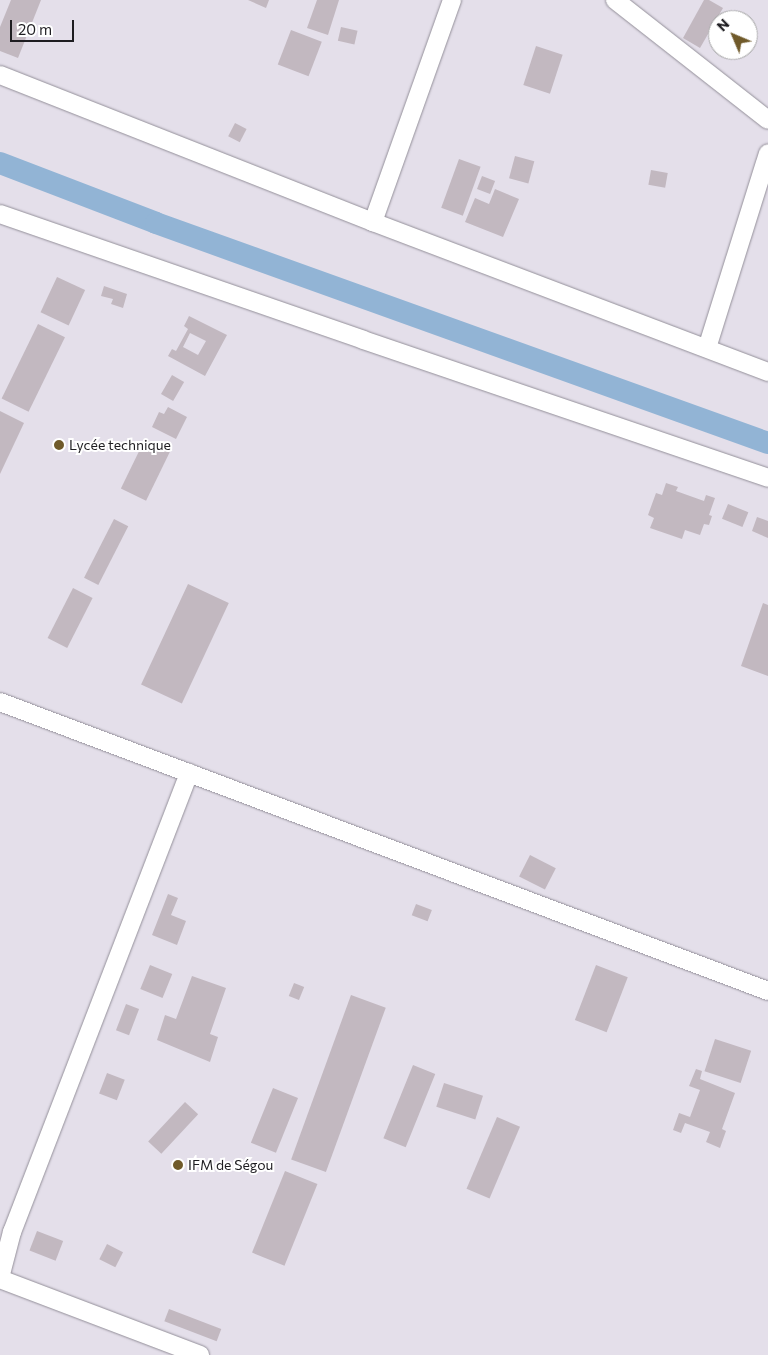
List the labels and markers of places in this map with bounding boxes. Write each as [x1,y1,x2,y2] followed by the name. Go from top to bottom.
[69,437,171,453] place label: Lycée technique
[53,439,65,451] marker: Lycée technique
[188,1157,273,1173] place label: IFM de Ségou
[172,1159,184,1171] marker: IFM de Ségou

